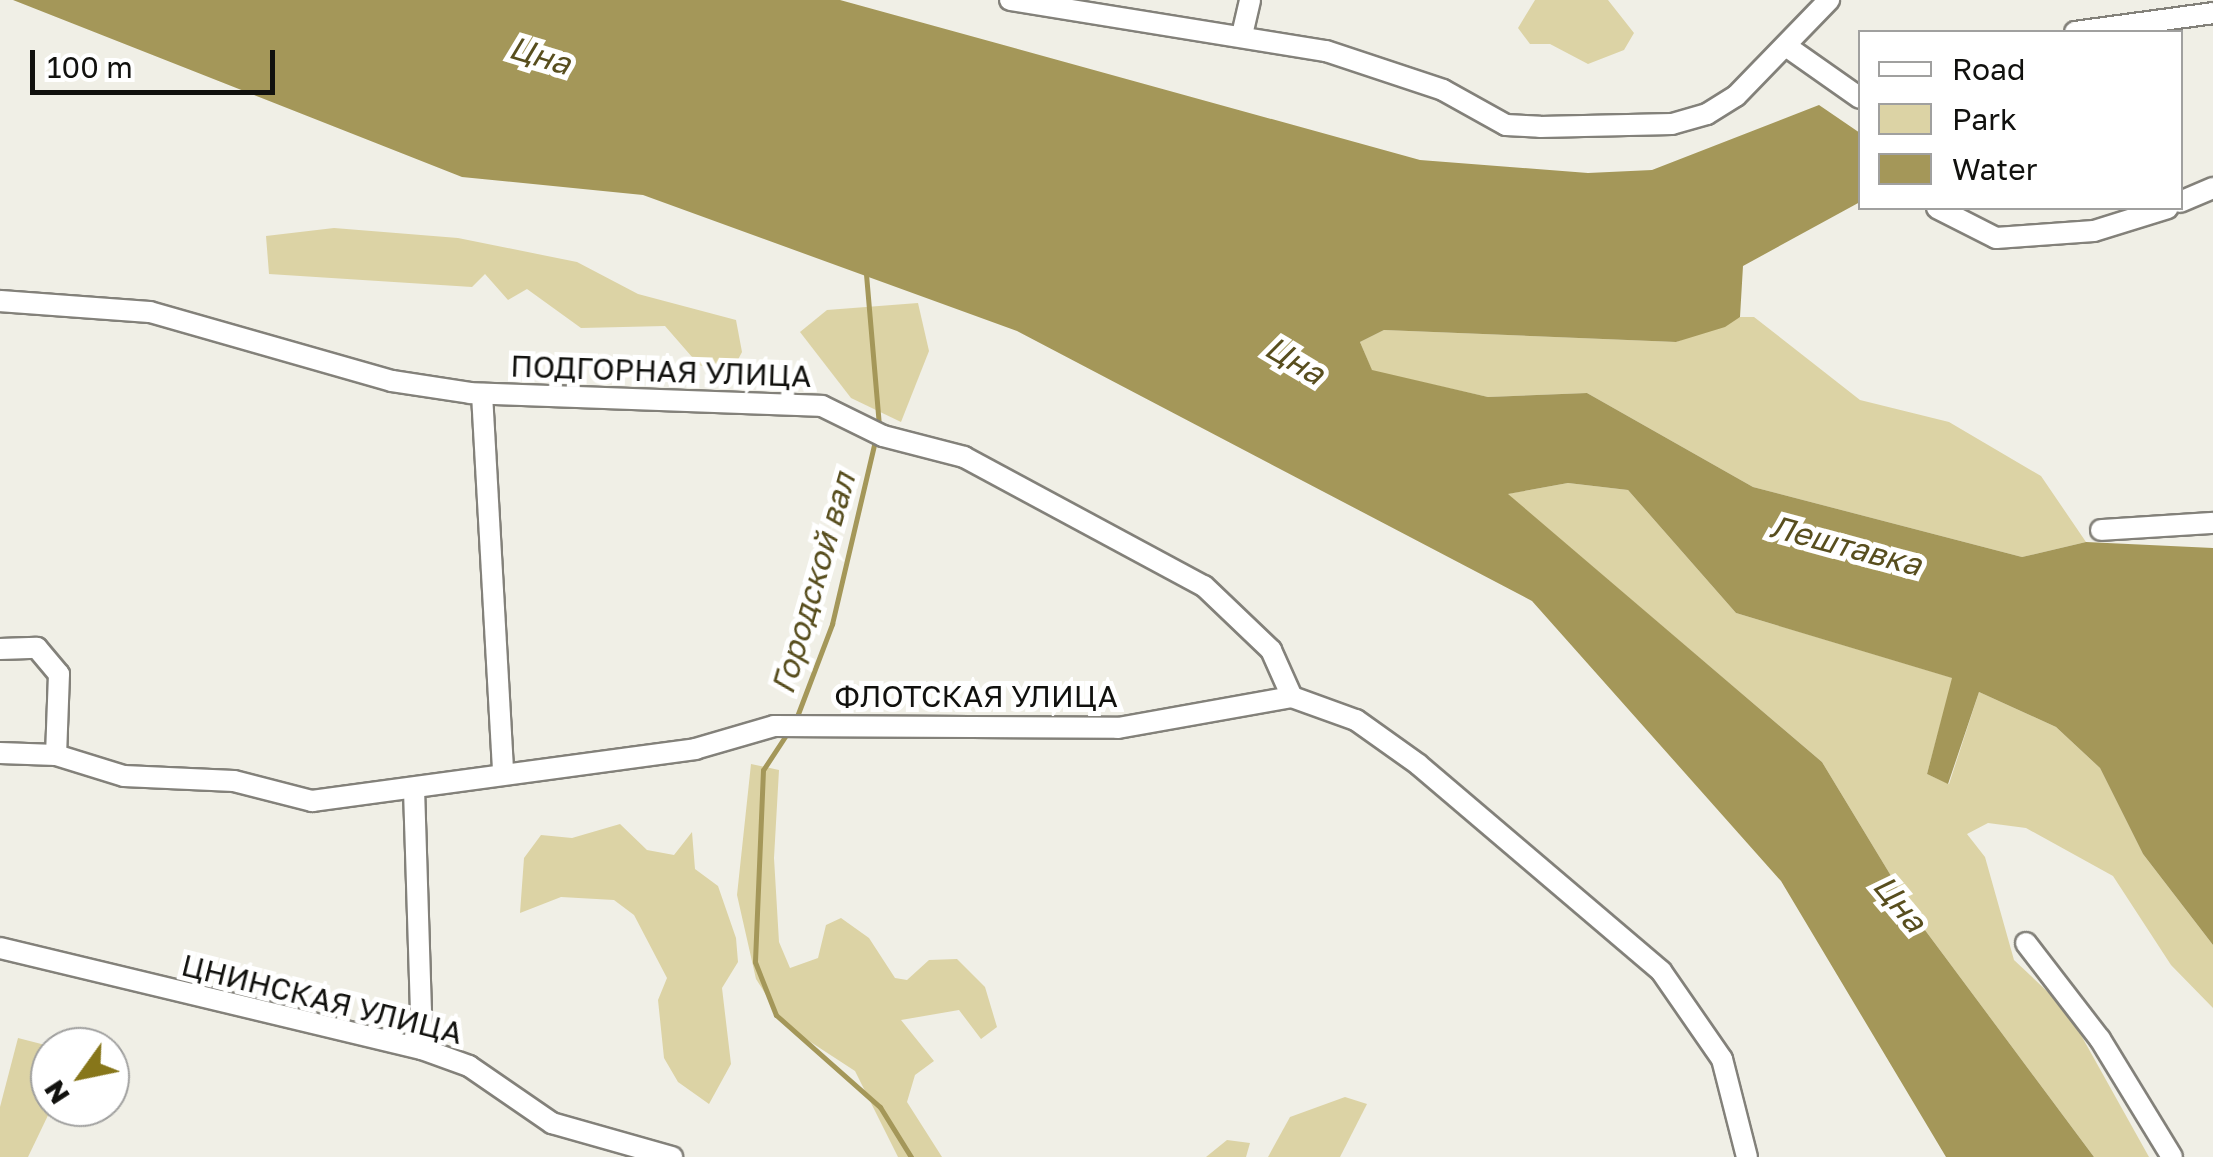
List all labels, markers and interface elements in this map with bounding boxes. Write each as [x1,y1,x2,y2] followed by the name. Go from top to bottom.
[505,28,575,82] water label: Цна
[35,30,280,92] scale bar
[1858,30,2183,210] legend
[47,49,133,85] text: 100 m
[1952,51,2026,87] text: Road
[1952,101,2017,137] text: Park
[1952,151,2037,187] text: Water
[1259,328,1331,392] water label: Цна
[510,348,812,394] street label: ПОДГОРНАЯ УЛИЦА
[763,468,863,698] water label: Городской вал
[1766,506,1926,584] water label: Лештавка
[834,678,1118,714] street label: ФЛОТСКАЯ УЛИЦА
[1865,867,1935,939] water label: Цна
[178,947,466,1051] street label: ЦНИНСКАЯ УЛИЦА
[30,1027,130,1127] north arrow
[36,1075,76,1110] text: N

